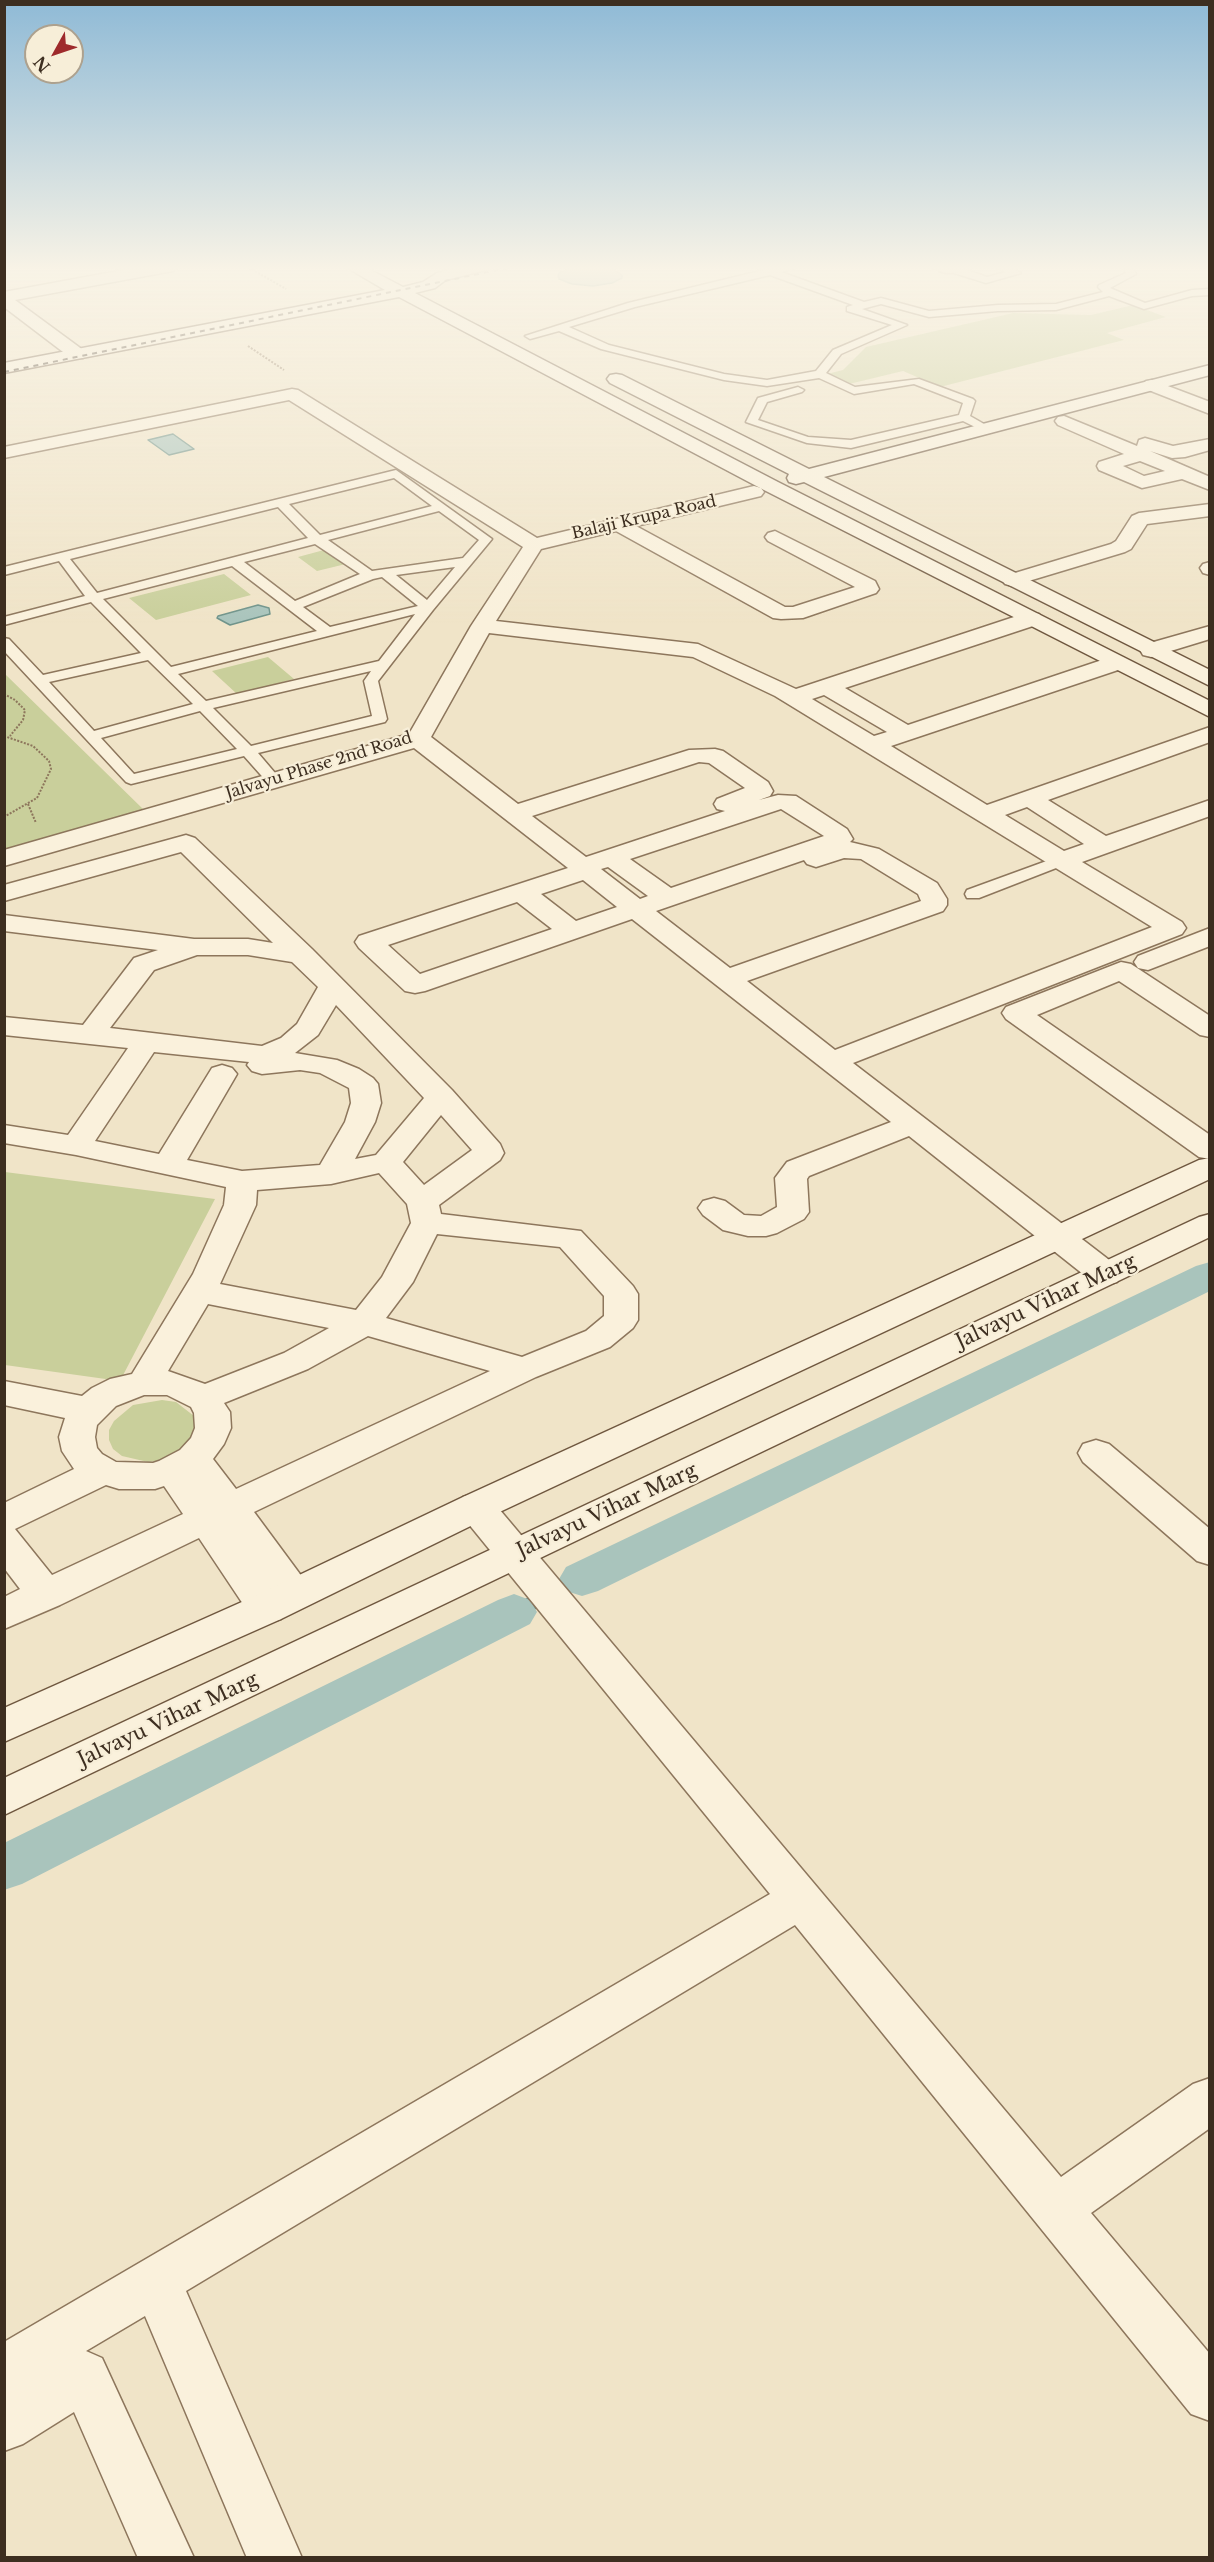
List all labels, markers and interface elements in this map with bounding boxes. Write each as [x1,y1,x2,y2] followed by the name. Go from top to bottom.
[24,24,84,84] north arrow
[29,52,54,76] text: N
[570,492,718,544] street label: Balaji Krupa Road
[223,728,415,804] street label: Jalvayu Phase 2nd Road
[952,1250,1140,1354] street label: Jalvayu Vihar Marg
[513,1459,701,1563] street label: Jalvayu Vihar Marg
[74,1668,262,1772] street label: Jalvayu Vihar Marg

